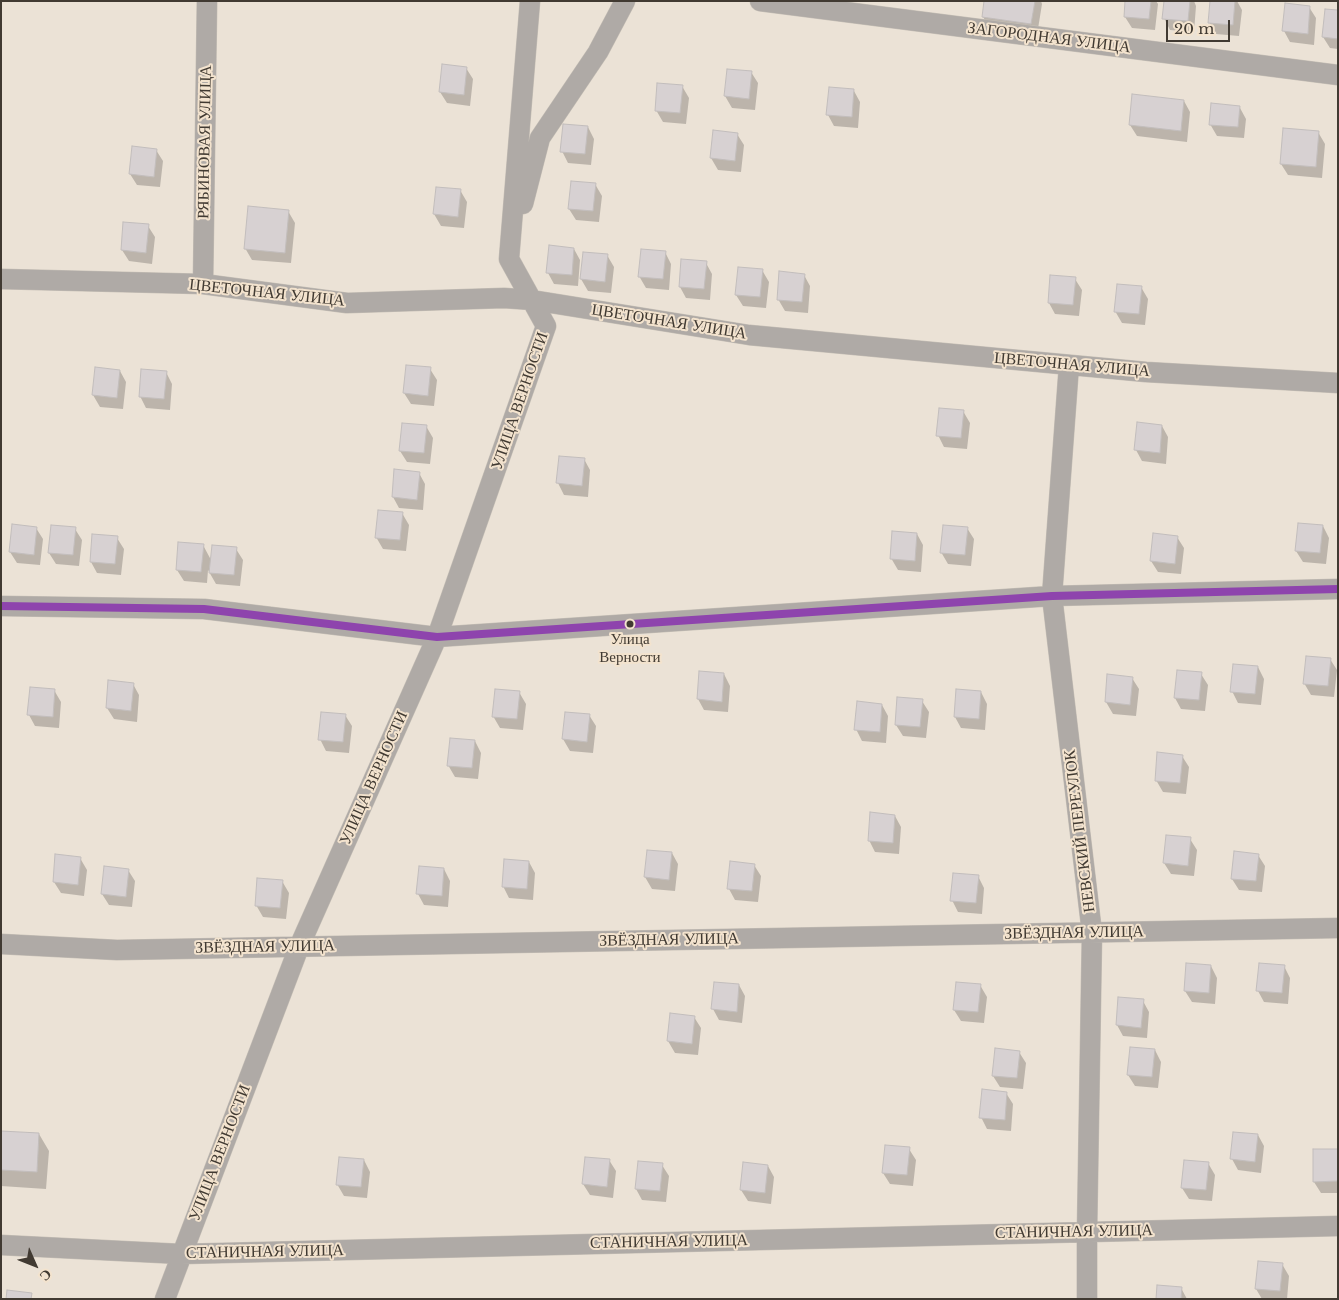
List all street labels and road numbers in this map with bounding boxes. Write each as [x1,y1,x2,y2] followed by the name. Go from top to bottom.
[966,18,1132,58] street label: ЗАГОРОДНАЯ УЛИЦА
[194,65,216,219] street label: РЯБИНОВАЯ УЛИЦА
[188,275,346,311] street label: ЦВЕТОЧНАЯ УЛИЦА
[590,300,748,344] street label: ЦВЕТОЧНАЯ УЛИЦА
[487,330,553,472] street label: УЛИЦА ВЕРНОСТИ
[993,349,1151,381] street label: ЦВЕТОЧНАЯ УЛИЦА
[336,708,412,848] street label: УЛИЦА ВЕРНОСТИ
[1060,749,1100,913] street label: НЕВСКИЙ ПЕРЕУЛОК
[1004,922,1144,944] street label: ЗВЁЗДНАЯ УЛИЦА
[599,929,739,951] street label: ЗВЁЗДНАЯ УЛИЦА
[195,936,335,958] street label: ЗВЁЗДНАЯ УЛИЦА
[185,1082,255,1224] street label: УЛИЦА ВЕРНОСТИ
[995,1221,1153,1243] street label: СТАНИЧНАЯ УЛИЦА
[590,1231,748,1253] street label: СТАНИЧНАЯ УЛИЦА
[186,1241,344,1263] street label: СТАНИЧНАЯ УЛИЦА

